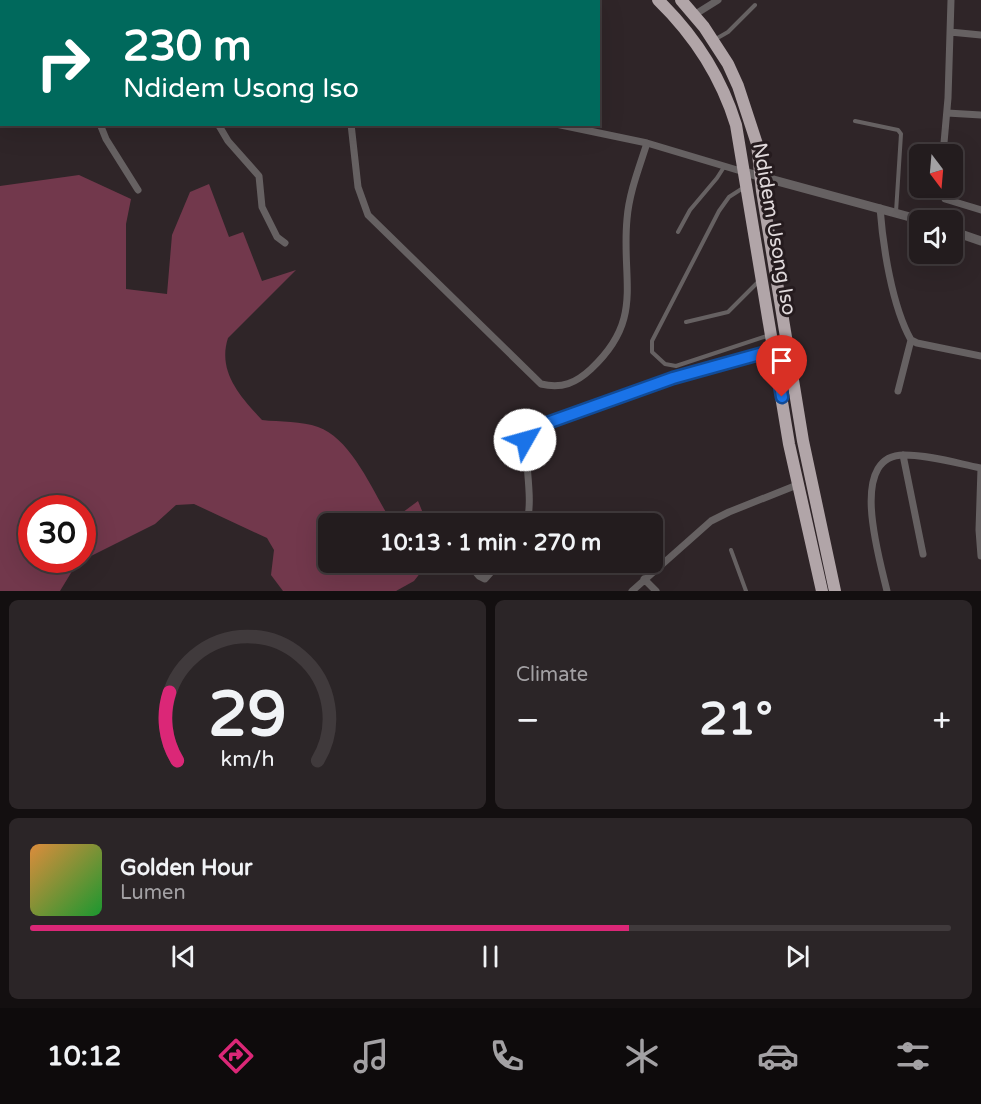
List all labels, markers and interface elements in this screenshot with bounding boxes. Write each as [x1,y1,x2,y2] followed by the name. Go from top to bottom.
[123,21,252,72] text: 230 m
[24,24,102,102] icon: right
[123,72,359,105] text: Ndidem Usong Iso
[747,141,801,317] street label: Ndidem Usong Iso
[909,144,963,198] north arrow
[909,144,963,264] map controls
[909,210,963,264] button: sound
[756,335,807,397] pin
[765,344,798,377] icon: arrive
[493,408,557,472] position arrow
[18,495,96,573] speed limit sign: 30
[380,530,601,556] text: 10:13 · 1 min · 270 m
[516,663,588,687] text: Climate
[208,678,287,753] text: 29
[699,693,773,747] text: 21°
[516,701,540,740] text: −
[932,701,951,740] text: +
[221,747,274,773] text: km/h
[120,855,252,881] text: Golden Hour
[120,881,186,905] text: Lumen
[167,940,200,973] icon: previous
[474,940,507,973] icon: pause
[781,940,814,973] icon: next
[215,1035,257,1077] icon: directions
[350,1035,392,1077] icon: music
[486,1035,528,1077] icon: phone
[621,1035,663,1077] icon: climate
[757,1035,799,1077] icon: car
[892,1035,934,1077] icon: filters
[47,1040,122,1073] text: 10:12

